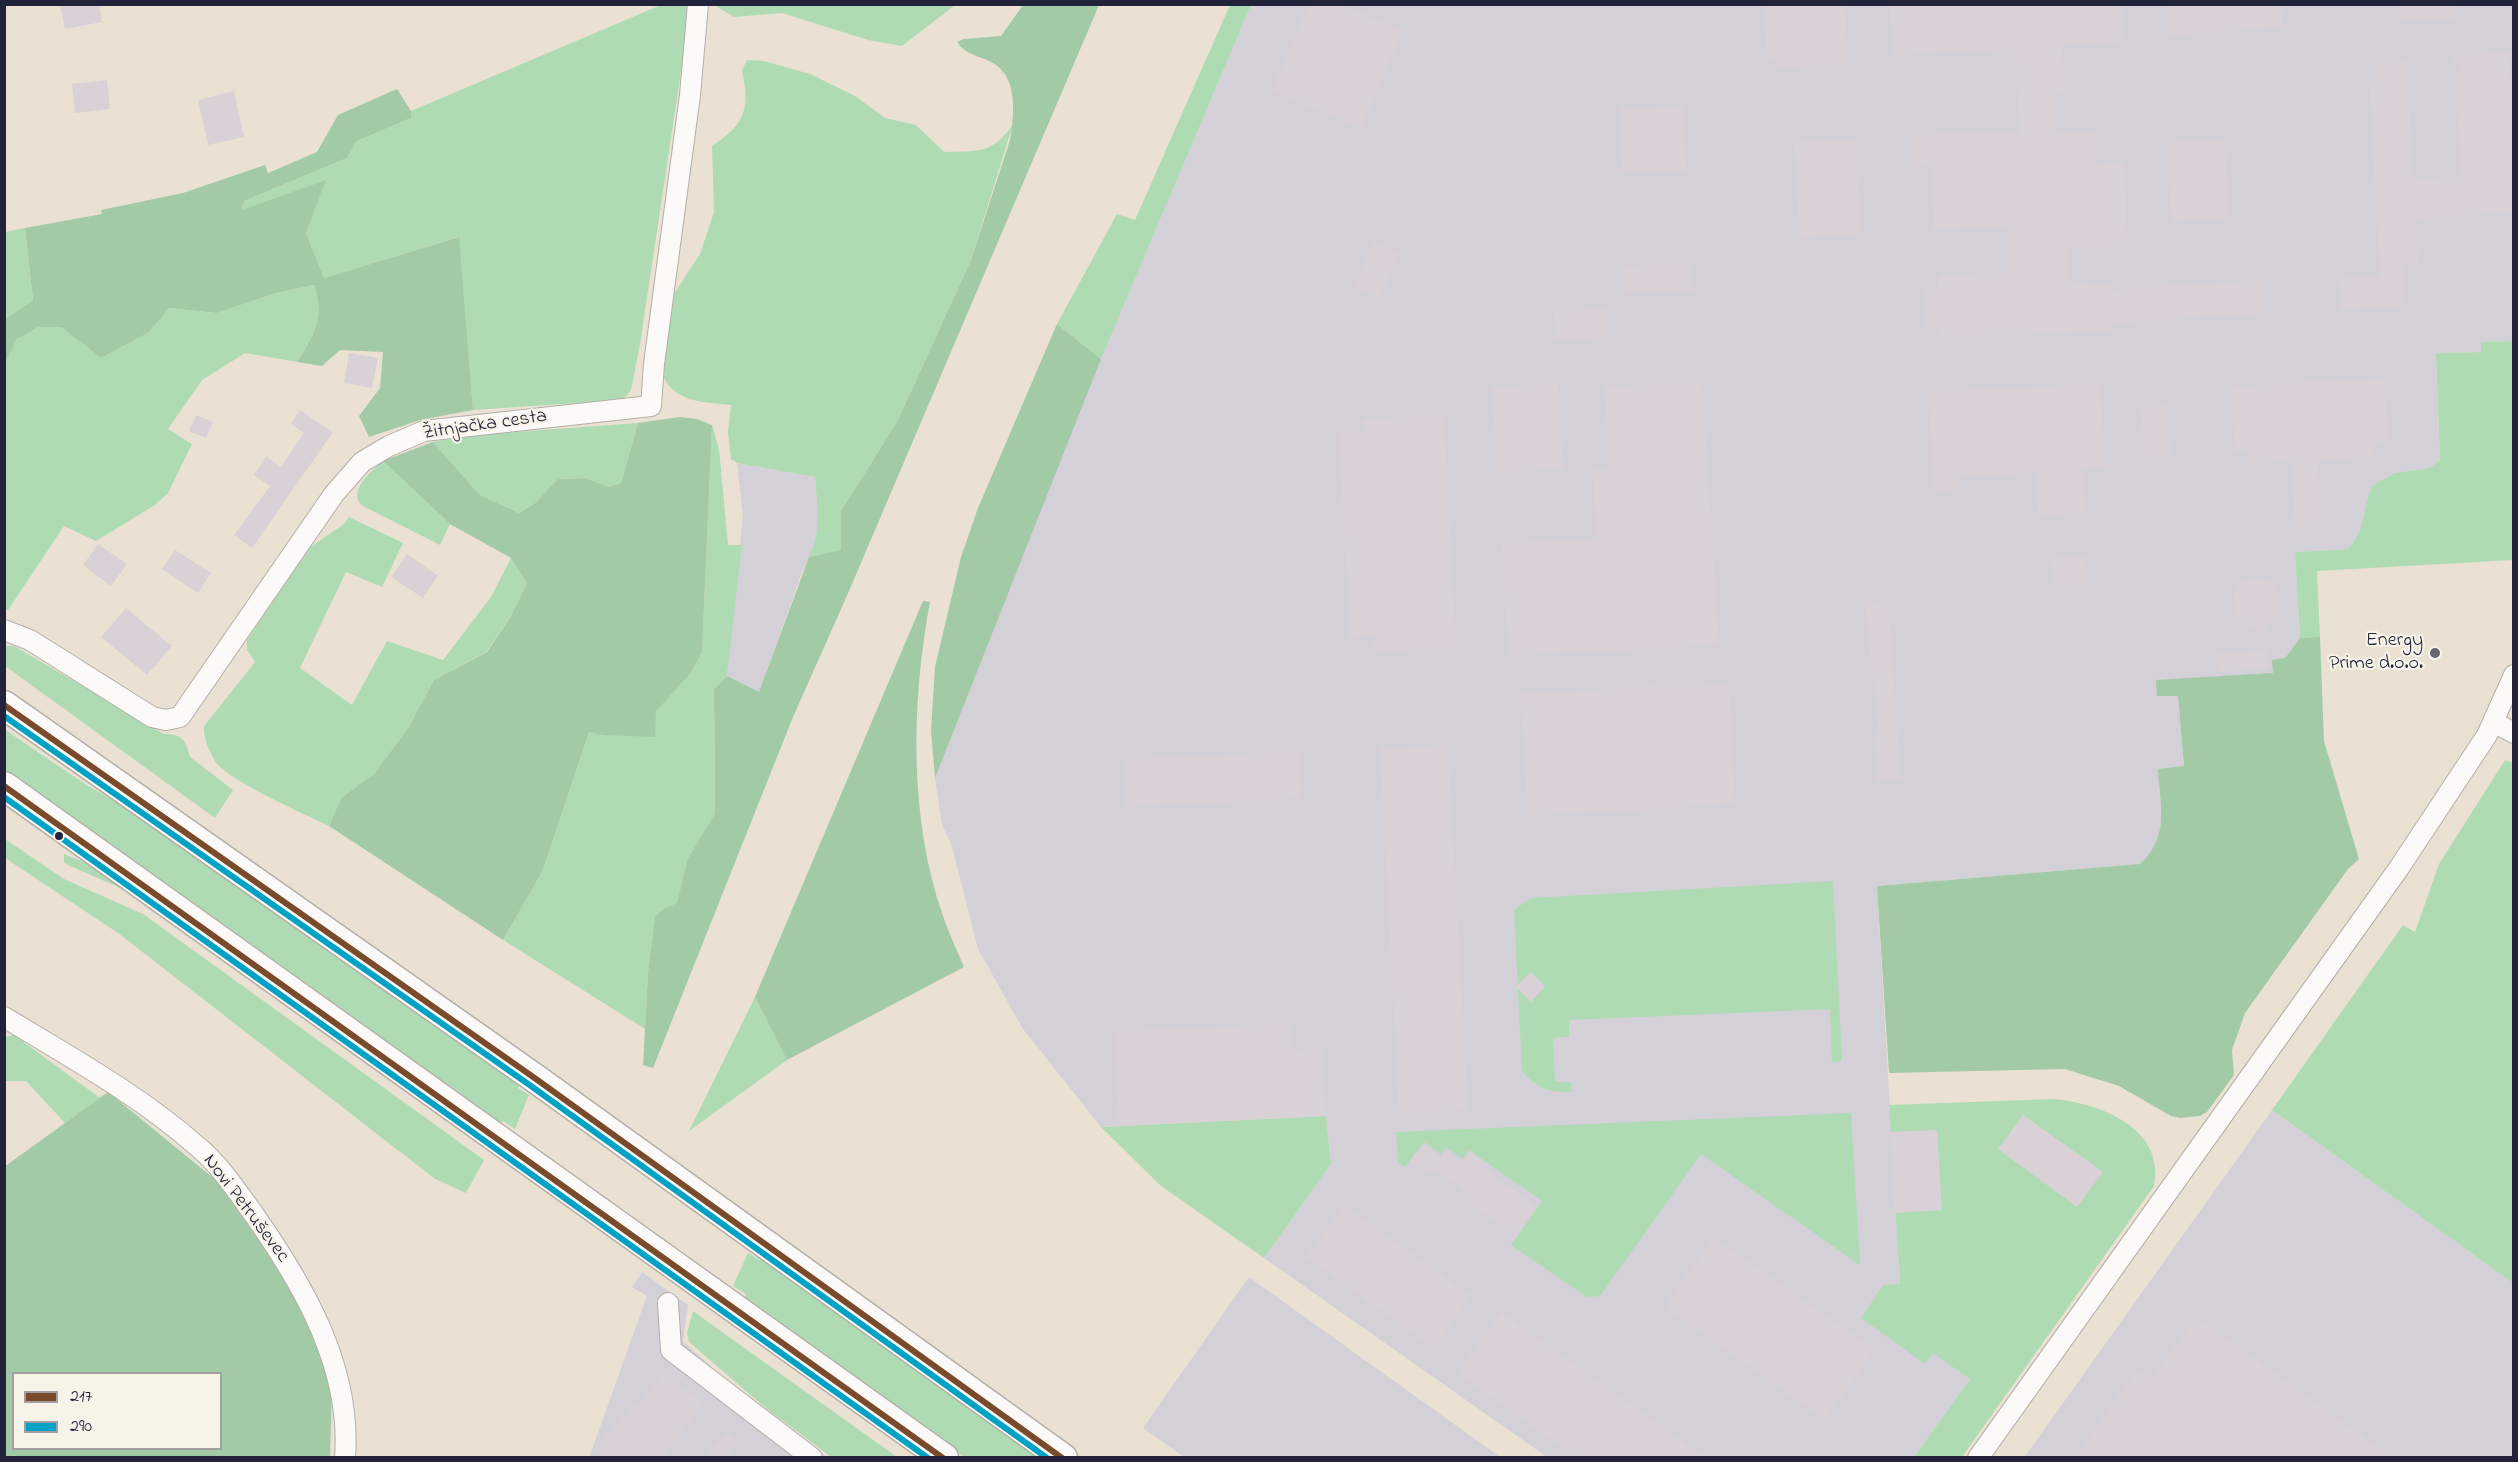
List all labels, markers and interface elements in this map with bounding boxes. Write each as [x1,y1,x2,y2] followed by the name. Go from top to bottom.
[421,405,549,447] street label: Žitnjačka cesta
[2329,630,2423,677] place label: Energy Prime d.o.o.
[2428,646,2442,660] marker: Energy Prime d.o.o.
[53,830,65,842] unlabelled marker
[197,1150,293,1268] street label: Novi Petruševec
[12,1372,222,1450] legend
[70,1384,92,1410] text: 217
[70,1414,92,1440] text: 290

